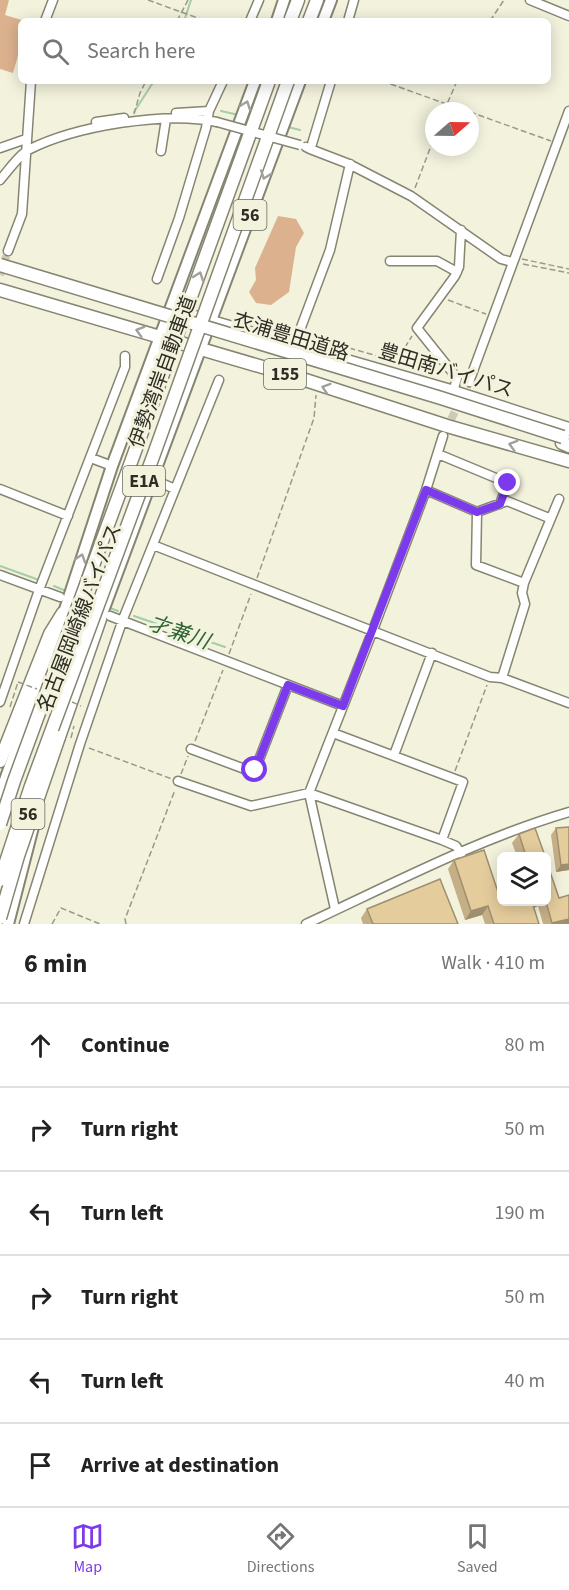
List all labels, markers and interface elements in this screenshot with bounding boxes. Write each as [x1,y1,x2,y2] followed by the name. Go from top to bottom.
[18,18,551,84] search box
[39,35,72,68] icon: search
[87,35,195,67] text: Search here
[238,100,251,111] one-way arrow
[425,102,479,156] north arrow
[260,169,272,180] one-way arrow
[234,200,266,230] road number: 56
[191,271,204,282] one-way arrow
[122,292,204,452] street label: 伊勢湾岸自動車道
[230,306,352,368] street label: 衣浦豊田道路
[135,326,146,338] one-way arrow
[375,337,517,405] street label: 豊田南バイパス
[264,359,306,389] road number: 155
[321,383,332,395] one-way arrow
[508,440,519,452] one-way arrow
[123,466,165,496] road number: E1A
[494,469,520,495] route end
[31,520,129,716] street label: 名古屋岡崎線バイパス
[74,553,86,564] one-way arrow
[144,608,216,657] water label: 才兼川
[241,756,267,782] route start
[12,799,44,829] road number: 56
[497,852,551,906] map controls
[497,852,551,906] button: layers
[24,945,87,982] text: 6 min
[441,949,545,977] text: Walk · 410 m
[24,1029,57,1062] icon: ahead
[81,1029,170,1061] text: Continue
[505,1031,545,1059] text: 80 m
[24,1113,57,1146] icon: right
[81,1113,178,1145] text: Turn right
[505,1115,545,1143] text: 50 m
[24,1197,57,1230] icon: left
[81,1197,163,1229] text: Turn left
[495,1199,545,1227] text: 190 m
[24,1281,57,1314] icon: right
[81,1281,178,1313] text: Turn right
[505,1283,545,1311] text: 50 m
[24,1365,57,1398] icon: left
[81,1365,163,1397] text: Turn left
[505,1367,545,1395] text: 40 m
[24,1449,57,1482] icon: arrive
[81,1449,279,1481] text: Arrive at destination
[71,1520,104,1578] tab: Map
[247,1520,314,1578] tab: Directions
[457,1520,498,1578] tab: Saved

